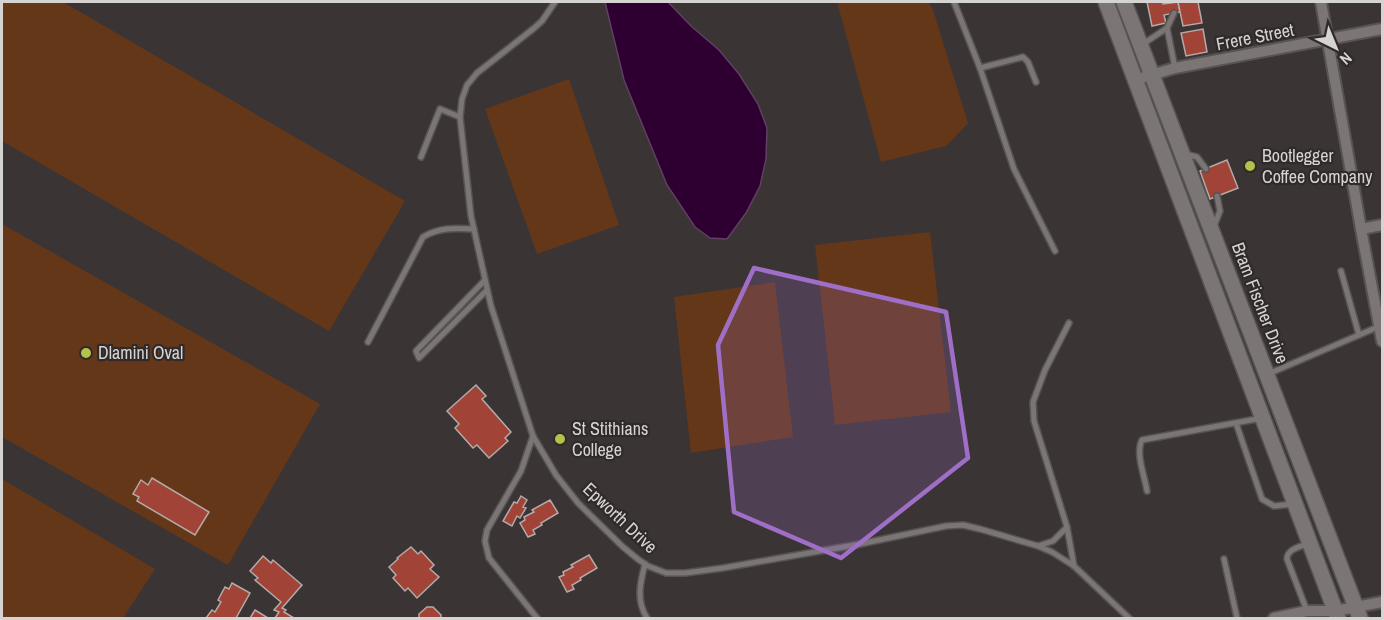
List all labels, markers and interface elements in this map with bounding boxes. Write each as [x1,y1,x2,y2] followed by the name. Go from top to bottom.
[1214,17,1296,56] street label: Frere Street
[1306,18,1366,78] north arrow
[1335,48,1357,70] text: N
[1262,143,1373,189] place label: Bootlegger Coffee Company
[1243,159,1257,173] marker: Bootlegger Coffee Company
[1226,239,1295,367] street label: Bram Fischer Drive
[98,340,183,365] place label: Dlamini Oval
[79,346,93,360] marker: Dlamini Oval
[572,416,648,462] place label: St Stithians College
[553,432,567,446] marker: St Stithians College
[578,477,663,559] street label: Epworth Drive

